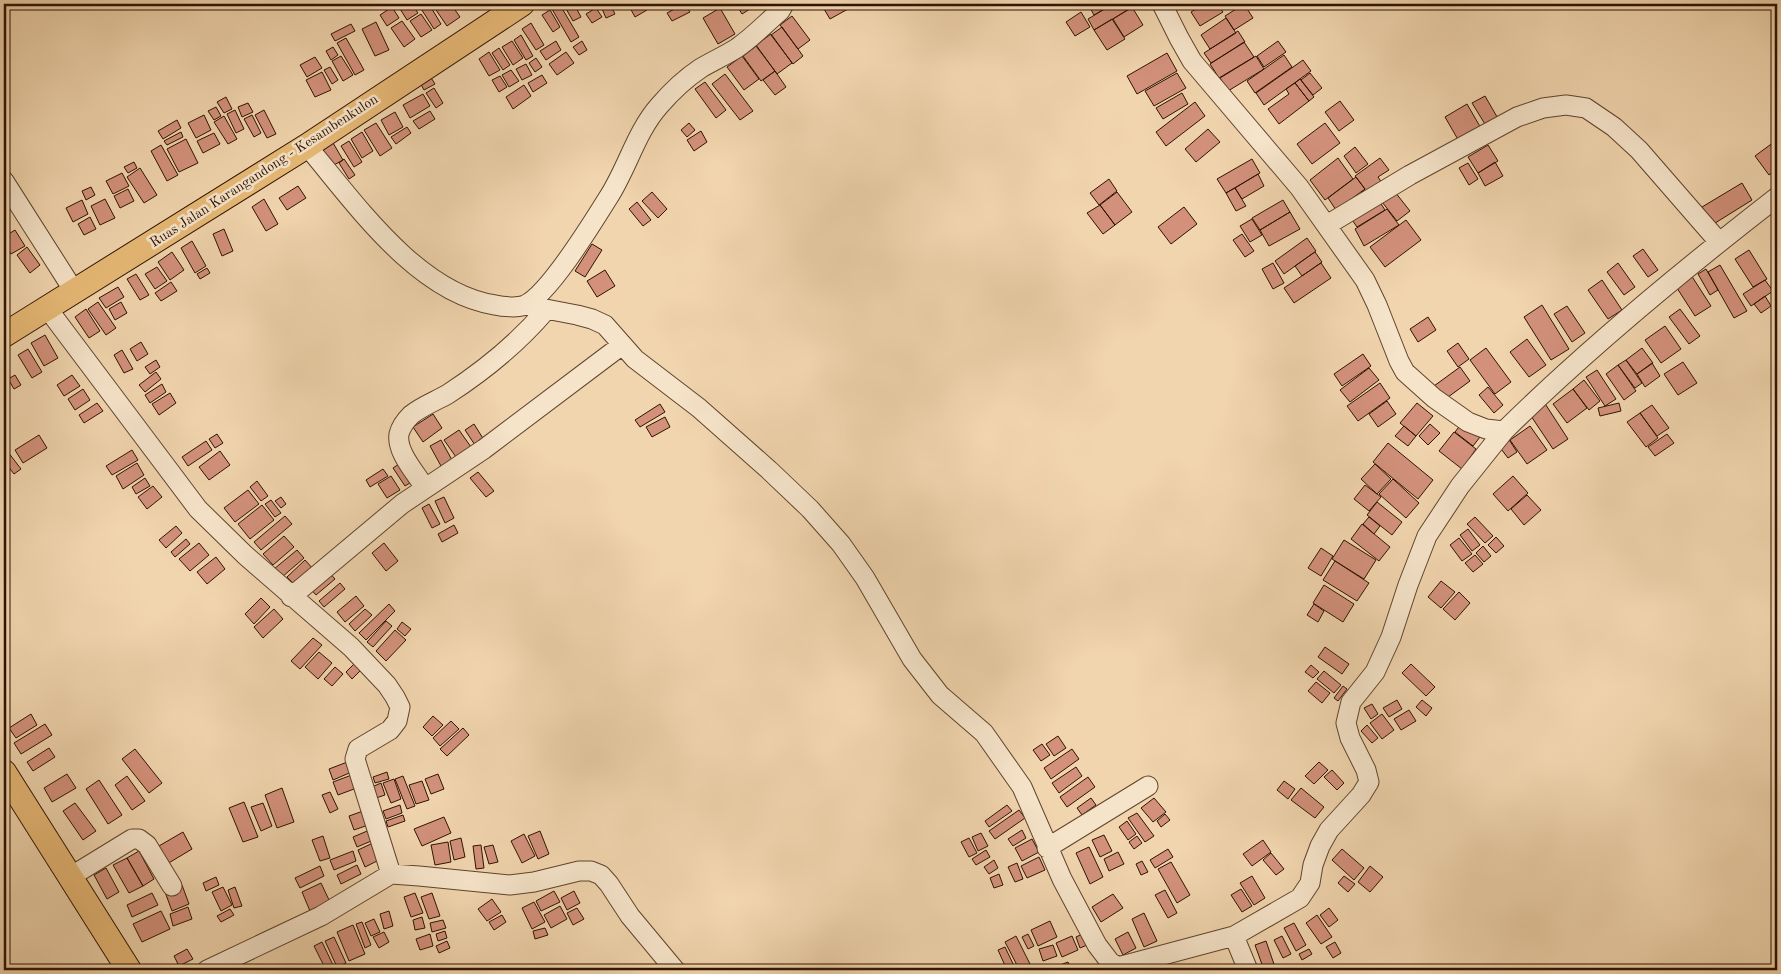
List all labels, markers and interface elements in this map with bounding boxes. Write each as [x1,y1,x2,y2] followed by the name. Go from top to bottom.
[148,92,381,250] street label: Ruas Jalan Karangandong - Kesambenkulon

